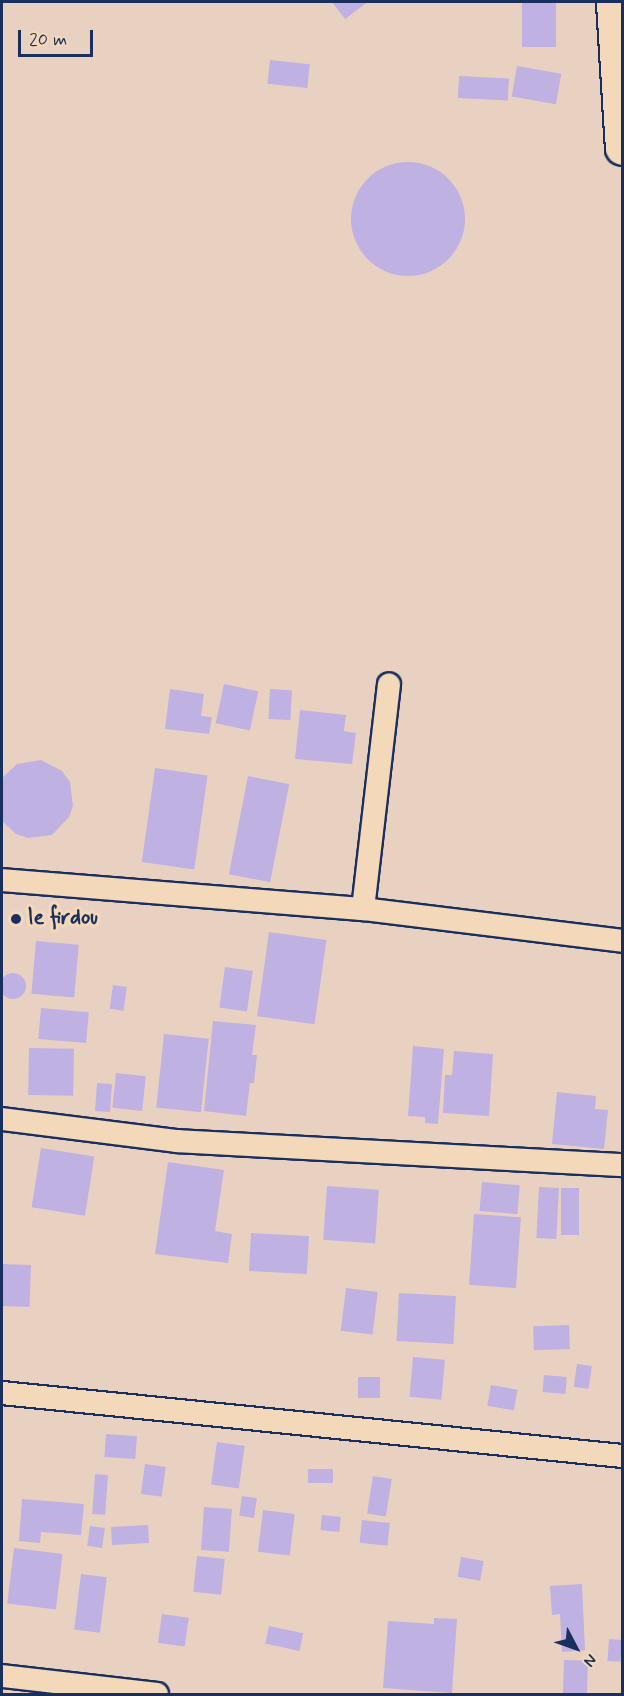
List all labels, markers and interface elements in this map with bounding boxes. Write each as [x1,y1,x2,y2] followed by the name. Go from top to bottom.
[21,18,96,56] scale bar
[29,28,67,52] text: 20 m
[28,906,98,932] place label: le firdou
[9,912,23,926] marker: le firdou
[546,1618,606,1678] north arrow
[579,1649,601,1671] text: N

